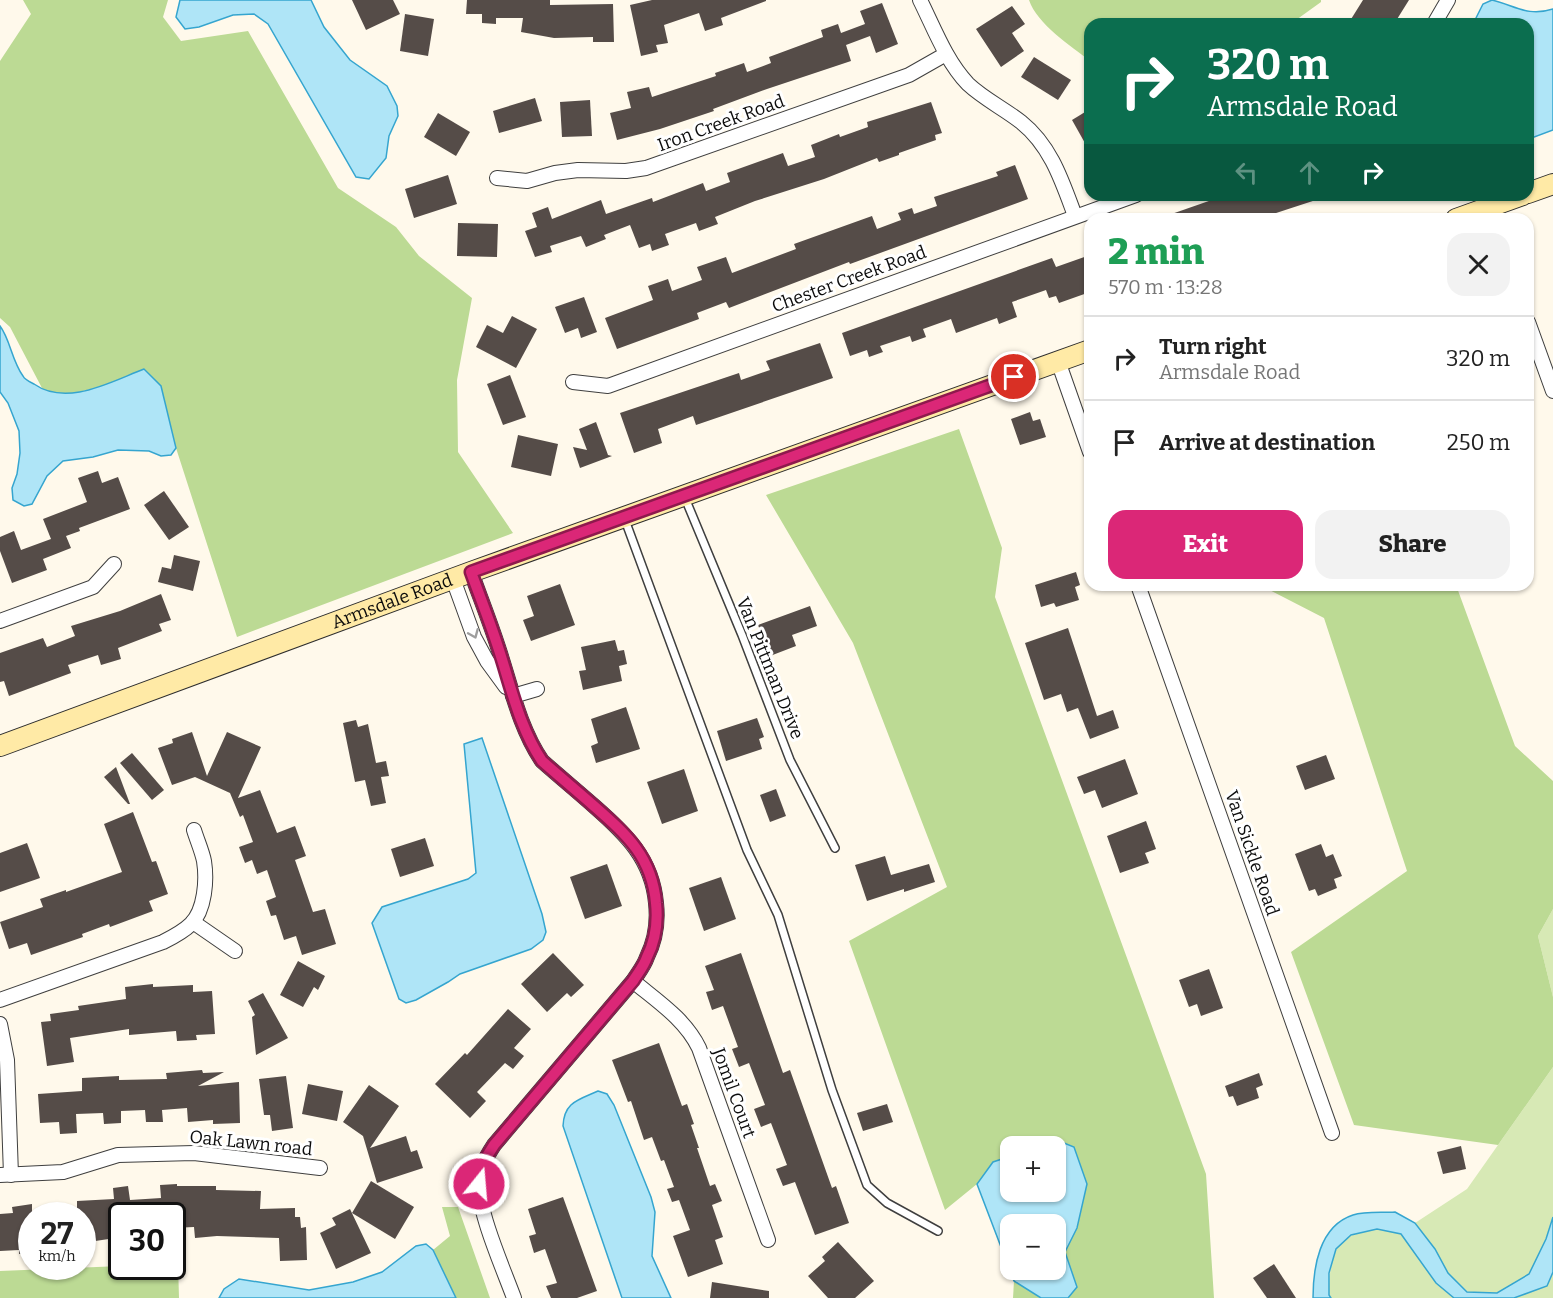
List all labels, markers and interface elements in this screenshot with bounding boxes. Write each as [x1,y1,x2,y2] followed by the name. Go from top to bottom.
[1207,40,1329,90] text: 320 m
[1108,42,1186,120] icon: right
[654,90,788,156] street label: Iron Creek Road
[1207,91,1398,123] text: Armsdale Road
[1230,156,1263,189] icon: left
[1293,156,1326,189] icon: ahead
[1356,156,1389,189] icon: right
[1108,230,1204,274] text: 2 min
[1447,233,1510,296] button: close
[769,241,930,317] street label: Chester Creek Road
[1108,275,1223,299] text: 570 m · 13:28
[1159,333,1267,360] text: Turn right
[1108,342,1141,375] icon: right
[1446,345,1510,372] text: 320 m
[988,351,1039,402] pin
[997,360,1030,393] icon: arrive
[1159,360,1300,384] text: Armsdale Road
[1108,426,1141,459] icon: arrive
[1159,429,1375,456] text: Arrive at destination
[1447,429,1510,456] text: 250 m
[1108,510,1303,579] button: Exit
[1315,510,1510,579] button: Share
[329,569,456,634] street label: Armsdale Road
[731,594,809,742] street label: Van Pittman Drive
[467,627,479,638] one-way arrow
[1220,787,1284,919] street label: Van Sickle Road
[707,1044,761,1142] street label: Jomil Court
[188,1126,314,1160] street label: Oak Lawn road
[1000,1136,1066,1280] map controls
[1000,1136,1066,1202] button: +
[447,1152,511,1216] position arrow
[108,1202,186,1280] speed limit sign: 30
[1000,1214,1066,1280] button: −
[41,1216,73,1252] text: 27
[38,1247,76,1265] text: km/h

